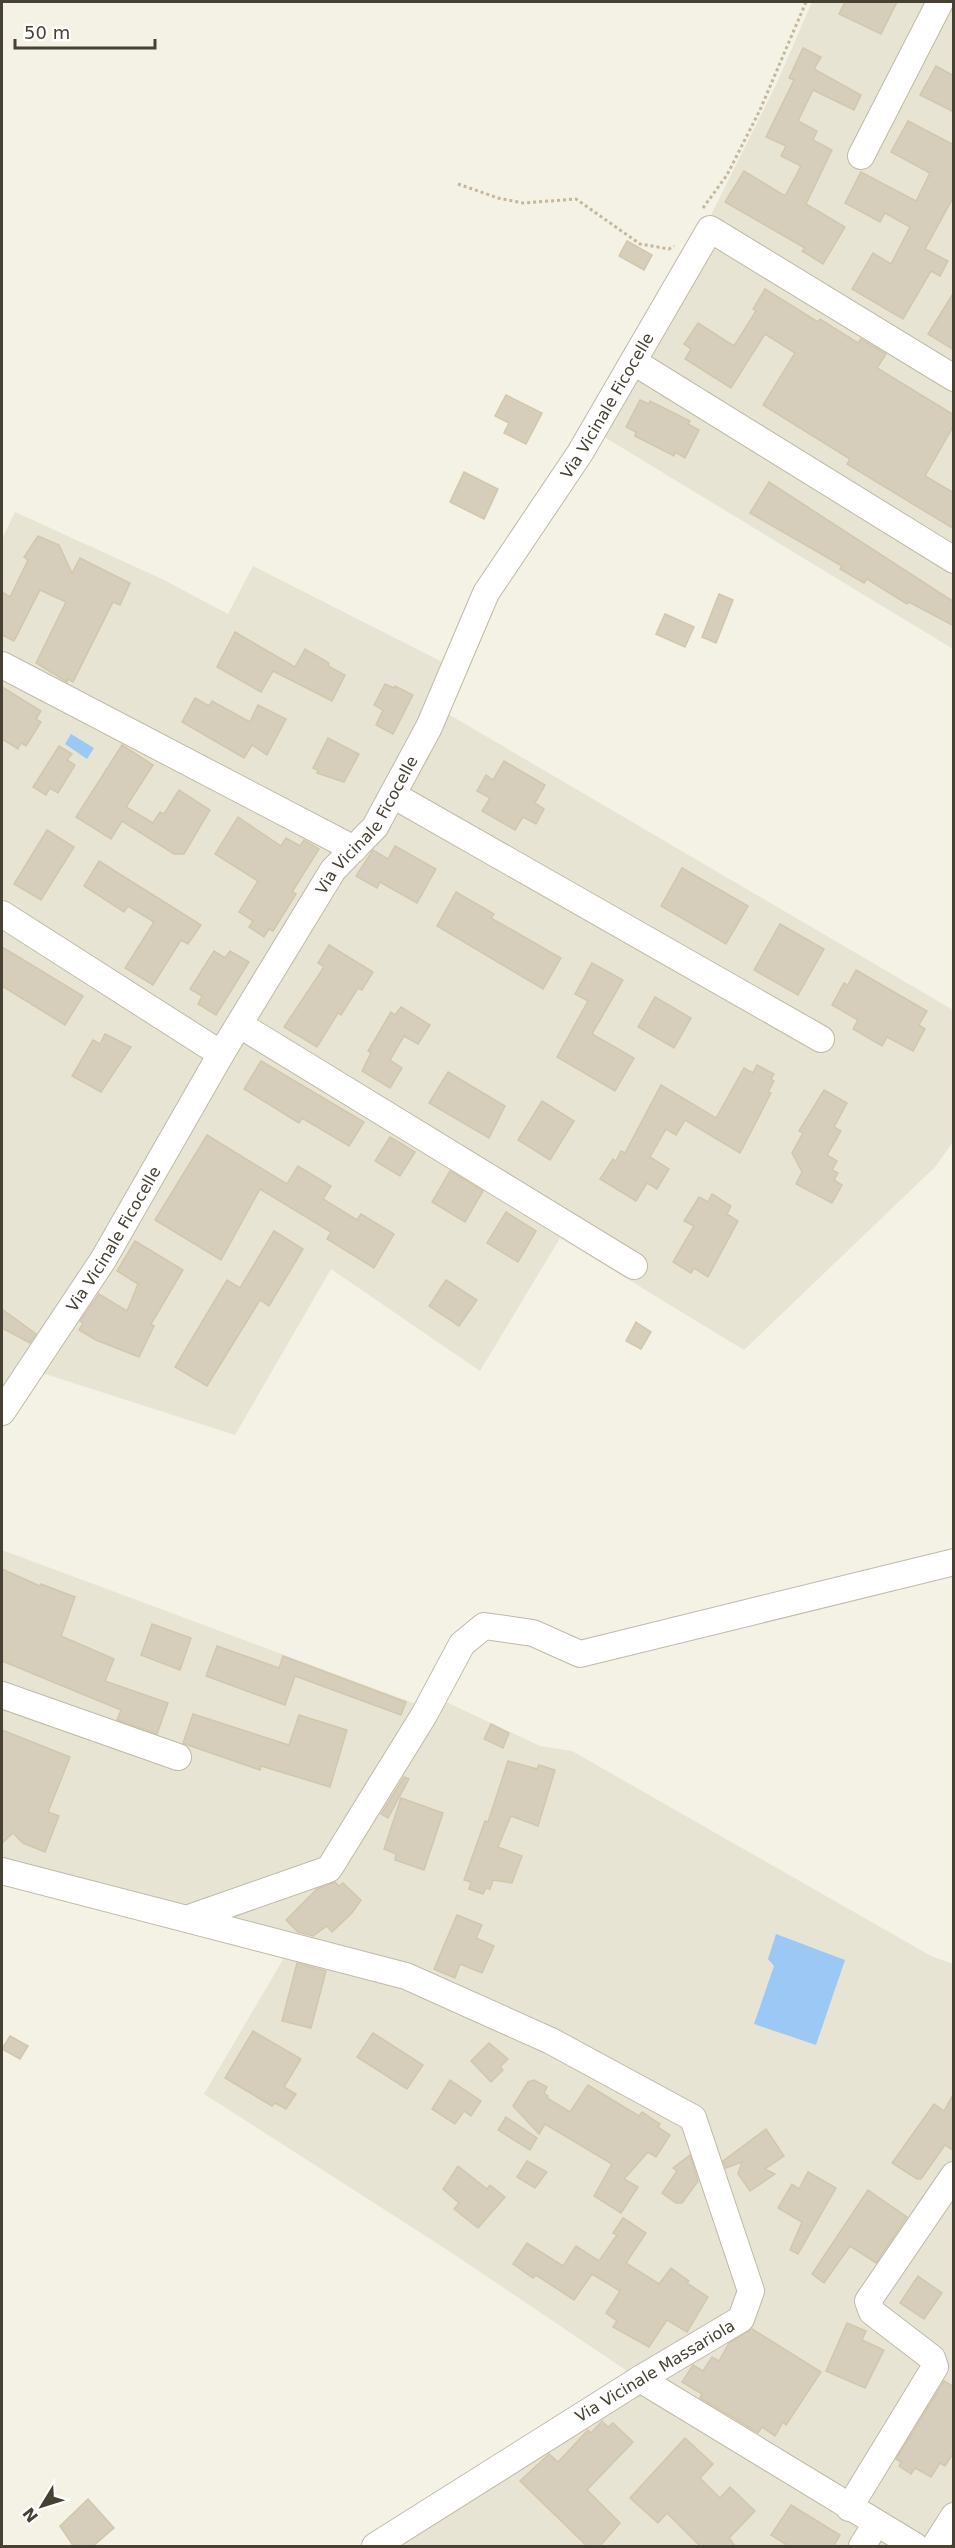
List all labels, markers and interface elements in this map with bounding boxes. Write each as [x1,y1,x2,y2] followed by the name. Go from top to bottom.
[15,12,154,50] scale bar
[24,22,70,43] text: 50 m
[556,329,657,482] street label: Via Vicinale Ficocelle
[311,752,421,897] street label: Via Vicinale Ficocelle
[62,1163,164,1315] street label: Via Vicinale Ficocelle
[572,2316,738,2426] street label: Via Vicinale Massariola
[12,2476,72,2536] north arrow
[19,2504,42,2526] text: N

